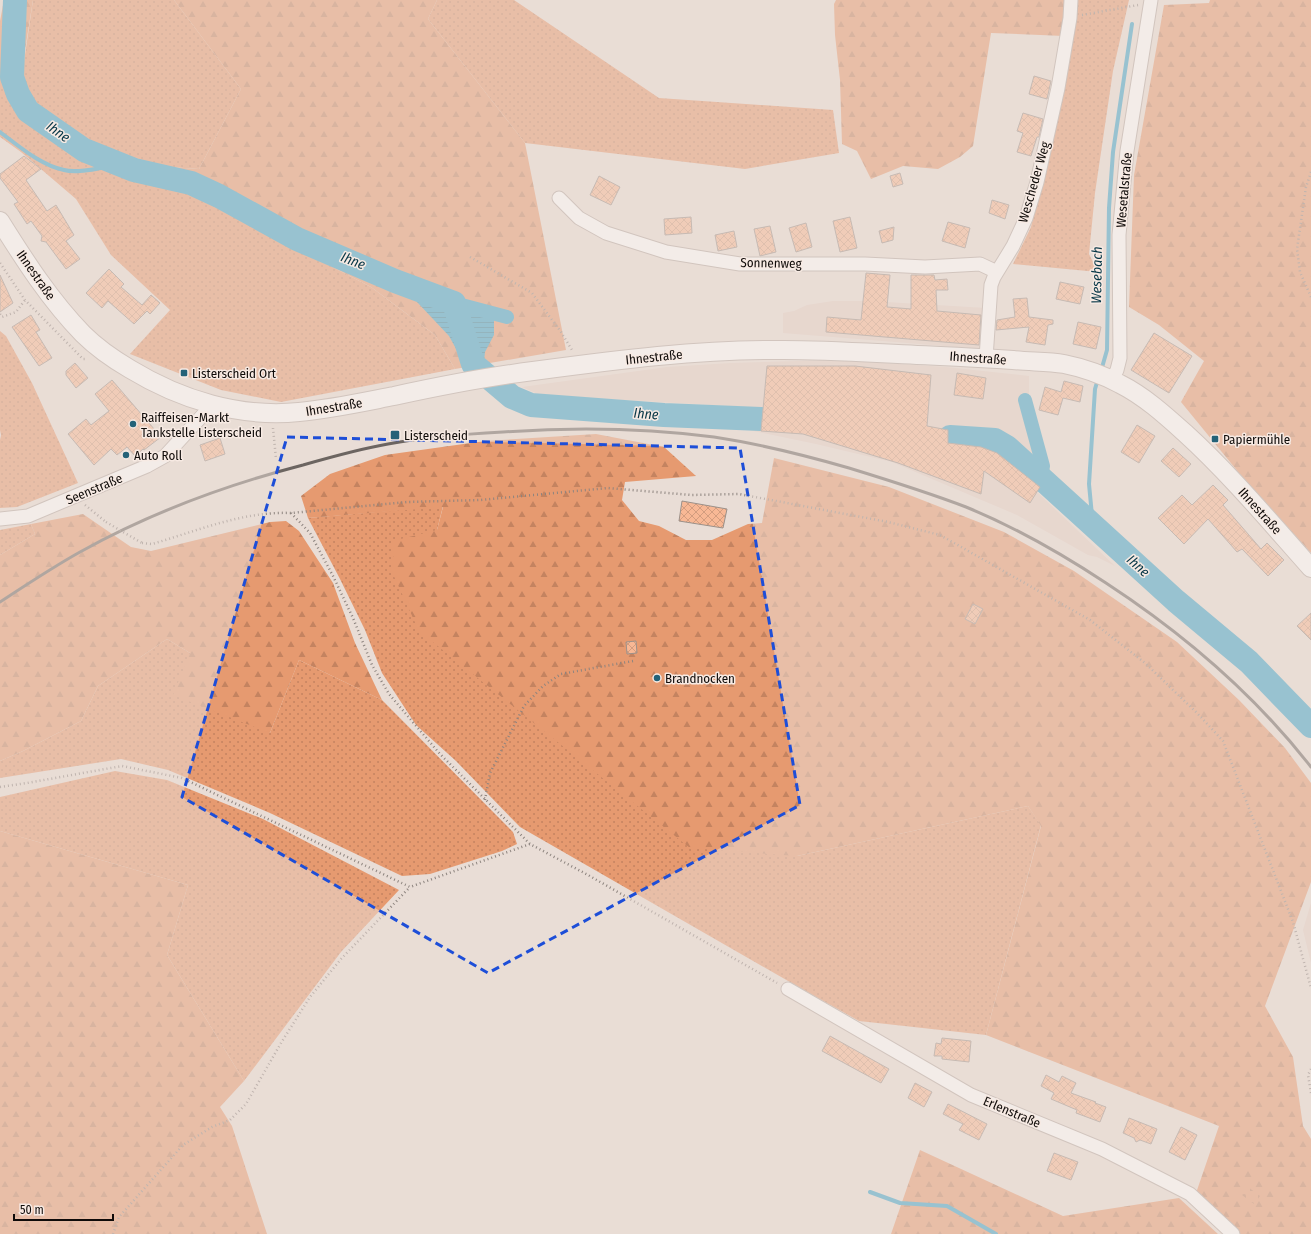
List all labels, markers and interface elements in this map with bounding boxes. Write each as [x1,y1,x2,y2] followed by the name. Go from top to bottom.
[43,118,73,146] water label: Ihne
[1015,139,1053,224] street label: Wescheder Weg
[1113,152,1135,228] street label: Wesetalstraße
[1088,246,1106,304] water label: Wesebach
[13,247,59,303] street label: Ihnestraße
[338,248,368,274] water label: Ihne
[740,255,803,271] street label: Sonnenweg
[625,347,683,367] street label: Ihnestraße
[949,349,1007,367] street label: Ihnestraße
[192,366,277,381] place label: Listerscheid Ort
[179,368,189,378] marker: Listerscheid Ort
[305,395,363,419] street label: Ihnestraße
[633,405,659,423] water label: Ihne
[141,410,262,440] place label: Raiffeisen-Markt Tankstelle Listerscheid
[128,419,138,429] marker: Raiffeisen-Markt Tankstelle Listerscheid
[404,428,468,443] place label: Listerscheid
[389,429,401,441] marker: Listerscheid
[1223,432,1290,447] place label: Papiermühle
[1210,434,1220,444] marker: Papiermühle
[134,448,183,463] place label: Auto Roll
[121,450,131,460] marker: Auto Roll
[64,470,124,508] street label: Seenstraße
[1235,485,1285,537] street label: Ihnestraße
[1123,551,1153,581] water label: Ihne
[665,671,735,686] place label: Brandnocken
[652,673,662,683] marker: Brandnocken
[981,1093,1043,1131] street label: Erlenstraße
[14,1196,113,1222] scale bar
[20,1203,44,1217] text: 50 m

